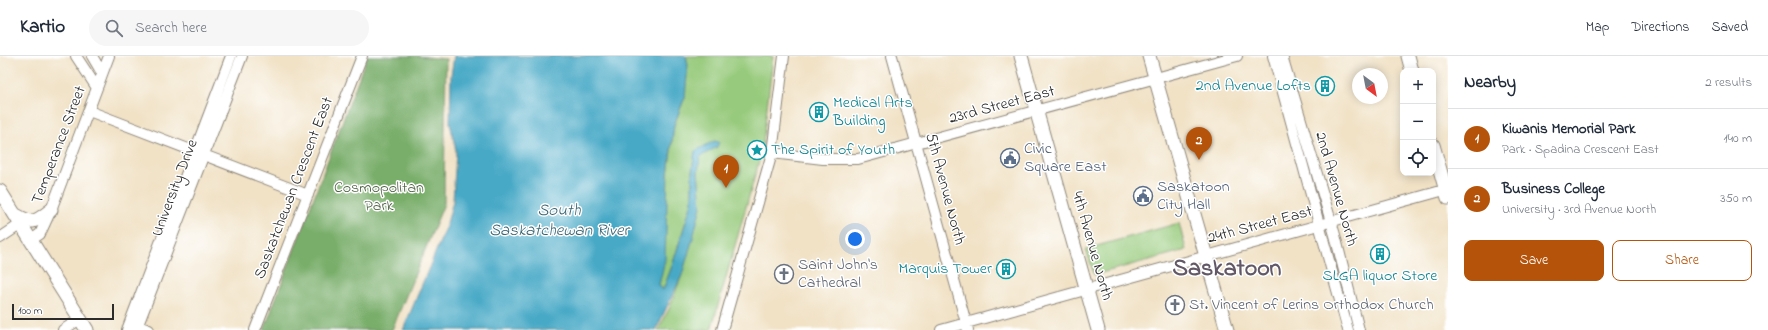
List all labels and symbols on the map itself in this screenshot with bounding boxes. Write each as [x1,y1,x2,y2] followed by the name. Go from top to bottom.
[1352,68,1388,104] north arrow
[1196,74,1311,98] place label: 2nd Avenue Lofts
[1314,75,1336,97] building icon: 2nd Avenue Lofts
[946,79,1058,131] street label: 23rd Street East
[25,82,93,208] street label: Temperance Street
[832,91,913,133] place label: Medical Arts Building
[248,93,340,283] street label: Saskatchewan Crescent East
[808,101,830,123] building icon: Medical Arts Building
[1186,127,1212,160] pin: 2
[1308,129,1364,249] street label: 2nd Avenue North
[919,130,971,248] street label: 5th Avenue North
[145,135,205,240] street label: University Drive
[1024,137,1107,179] place label: Civic Square East
[771,138,895,162] place label: The Spirit of Youth
[746,139,768,161] place icon: The Spirit of Youth
[999,147,1021,169] public building icon: Civic Square East
[713,155,739,188] pin: 1
[1157,175,1230,217] place label: Saskatoon City Hall
[334,176,424,218] park label: Cosmopolitan Park
[1132,185,1154,207] public building icon: Saskatoon City Hall
[1065,189,1119,303] street label: 4th Avenue North
[489,198,632,243] water label: South Saskatchewan River
[1205,199,1316,251] street label: 24th Street East
[845,229,865,249] your location
[1369,243,1391,265] building icon: SLGA liquor Store
[1173,252,1282,287] district label: Saskatoon
[798,253,878,295] place label: Saint John's Cathedral
[898,257,992,281] place label: Marquis Tower
[995,258,1017,280] building icon: Marquis Tower
[773,263,795,285] church icon: Saint John's Cathedral
[1323,264,1438,288] place label: SLGA liquor Store
[1189,293,1434,317] place label: St. Vincent of Lerins Orthodox Church
[1164,294,1186,316] church icon: St. Vincent of Lerins Orthodox Church
[12,302,114,321] scale bar

